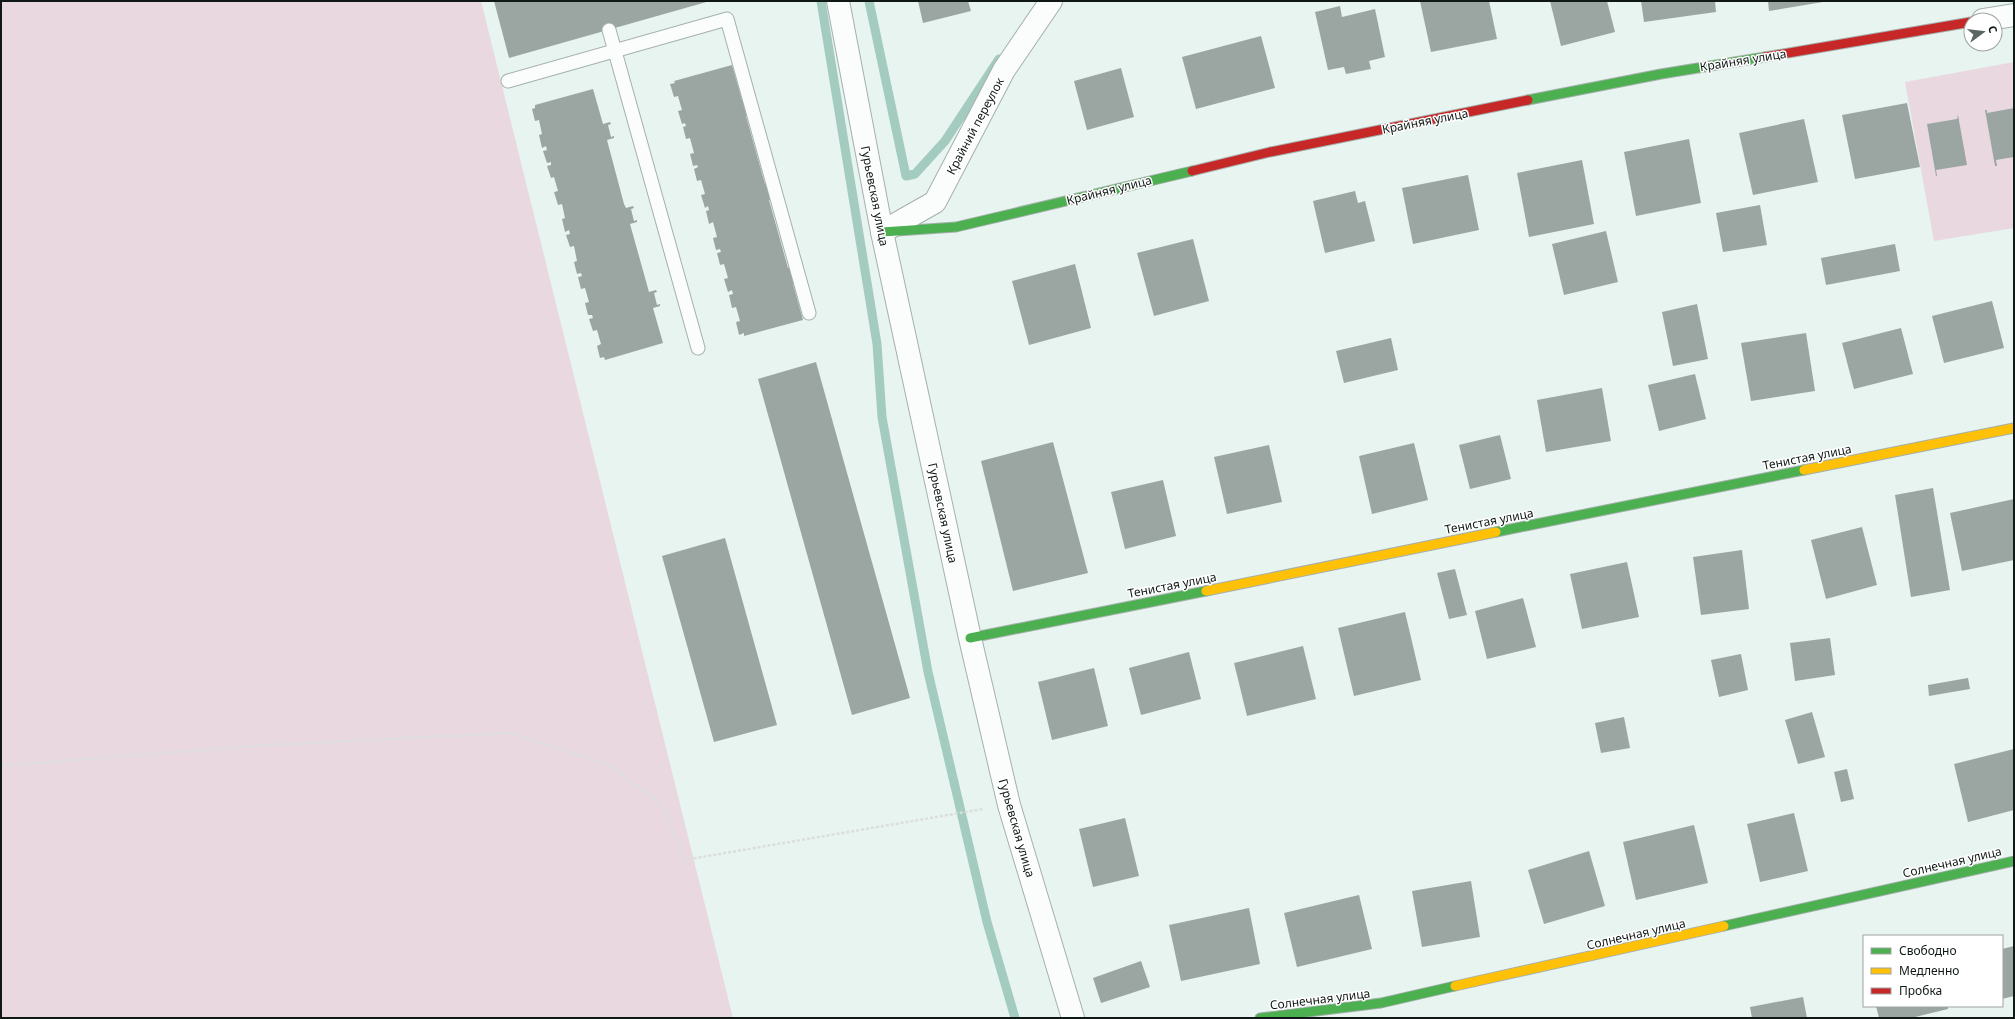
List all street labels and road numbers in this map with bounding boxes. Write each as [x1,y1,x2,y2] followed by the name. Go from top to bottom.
[1699,45,1787,75] street label: Крайняя улица
[942,74,1008,178] street label: Крайний переулок
[1381,104,1469,138] street label: Крайняя улица
[857,144,893,248] street label: Гурьевская улица
[1065,171,1153,209] street label: Крайняя улица
[1761,440,1853,474] street label: Тенистая улица
[924,461,962,565] street label: Гурьевская улица
[1443,504,1535,538] street label: Тенистая улица
[1126,568,1218,602] street label: Тенистая улица
[995,777,1039,879] street label: Гурьевская улица
[1901,842,2003,882] street label: Солнечная улица
[1585,914,1687,954] street label: Солнечная улица
[1269,984,1371,1014] street label: Солнечная улица

